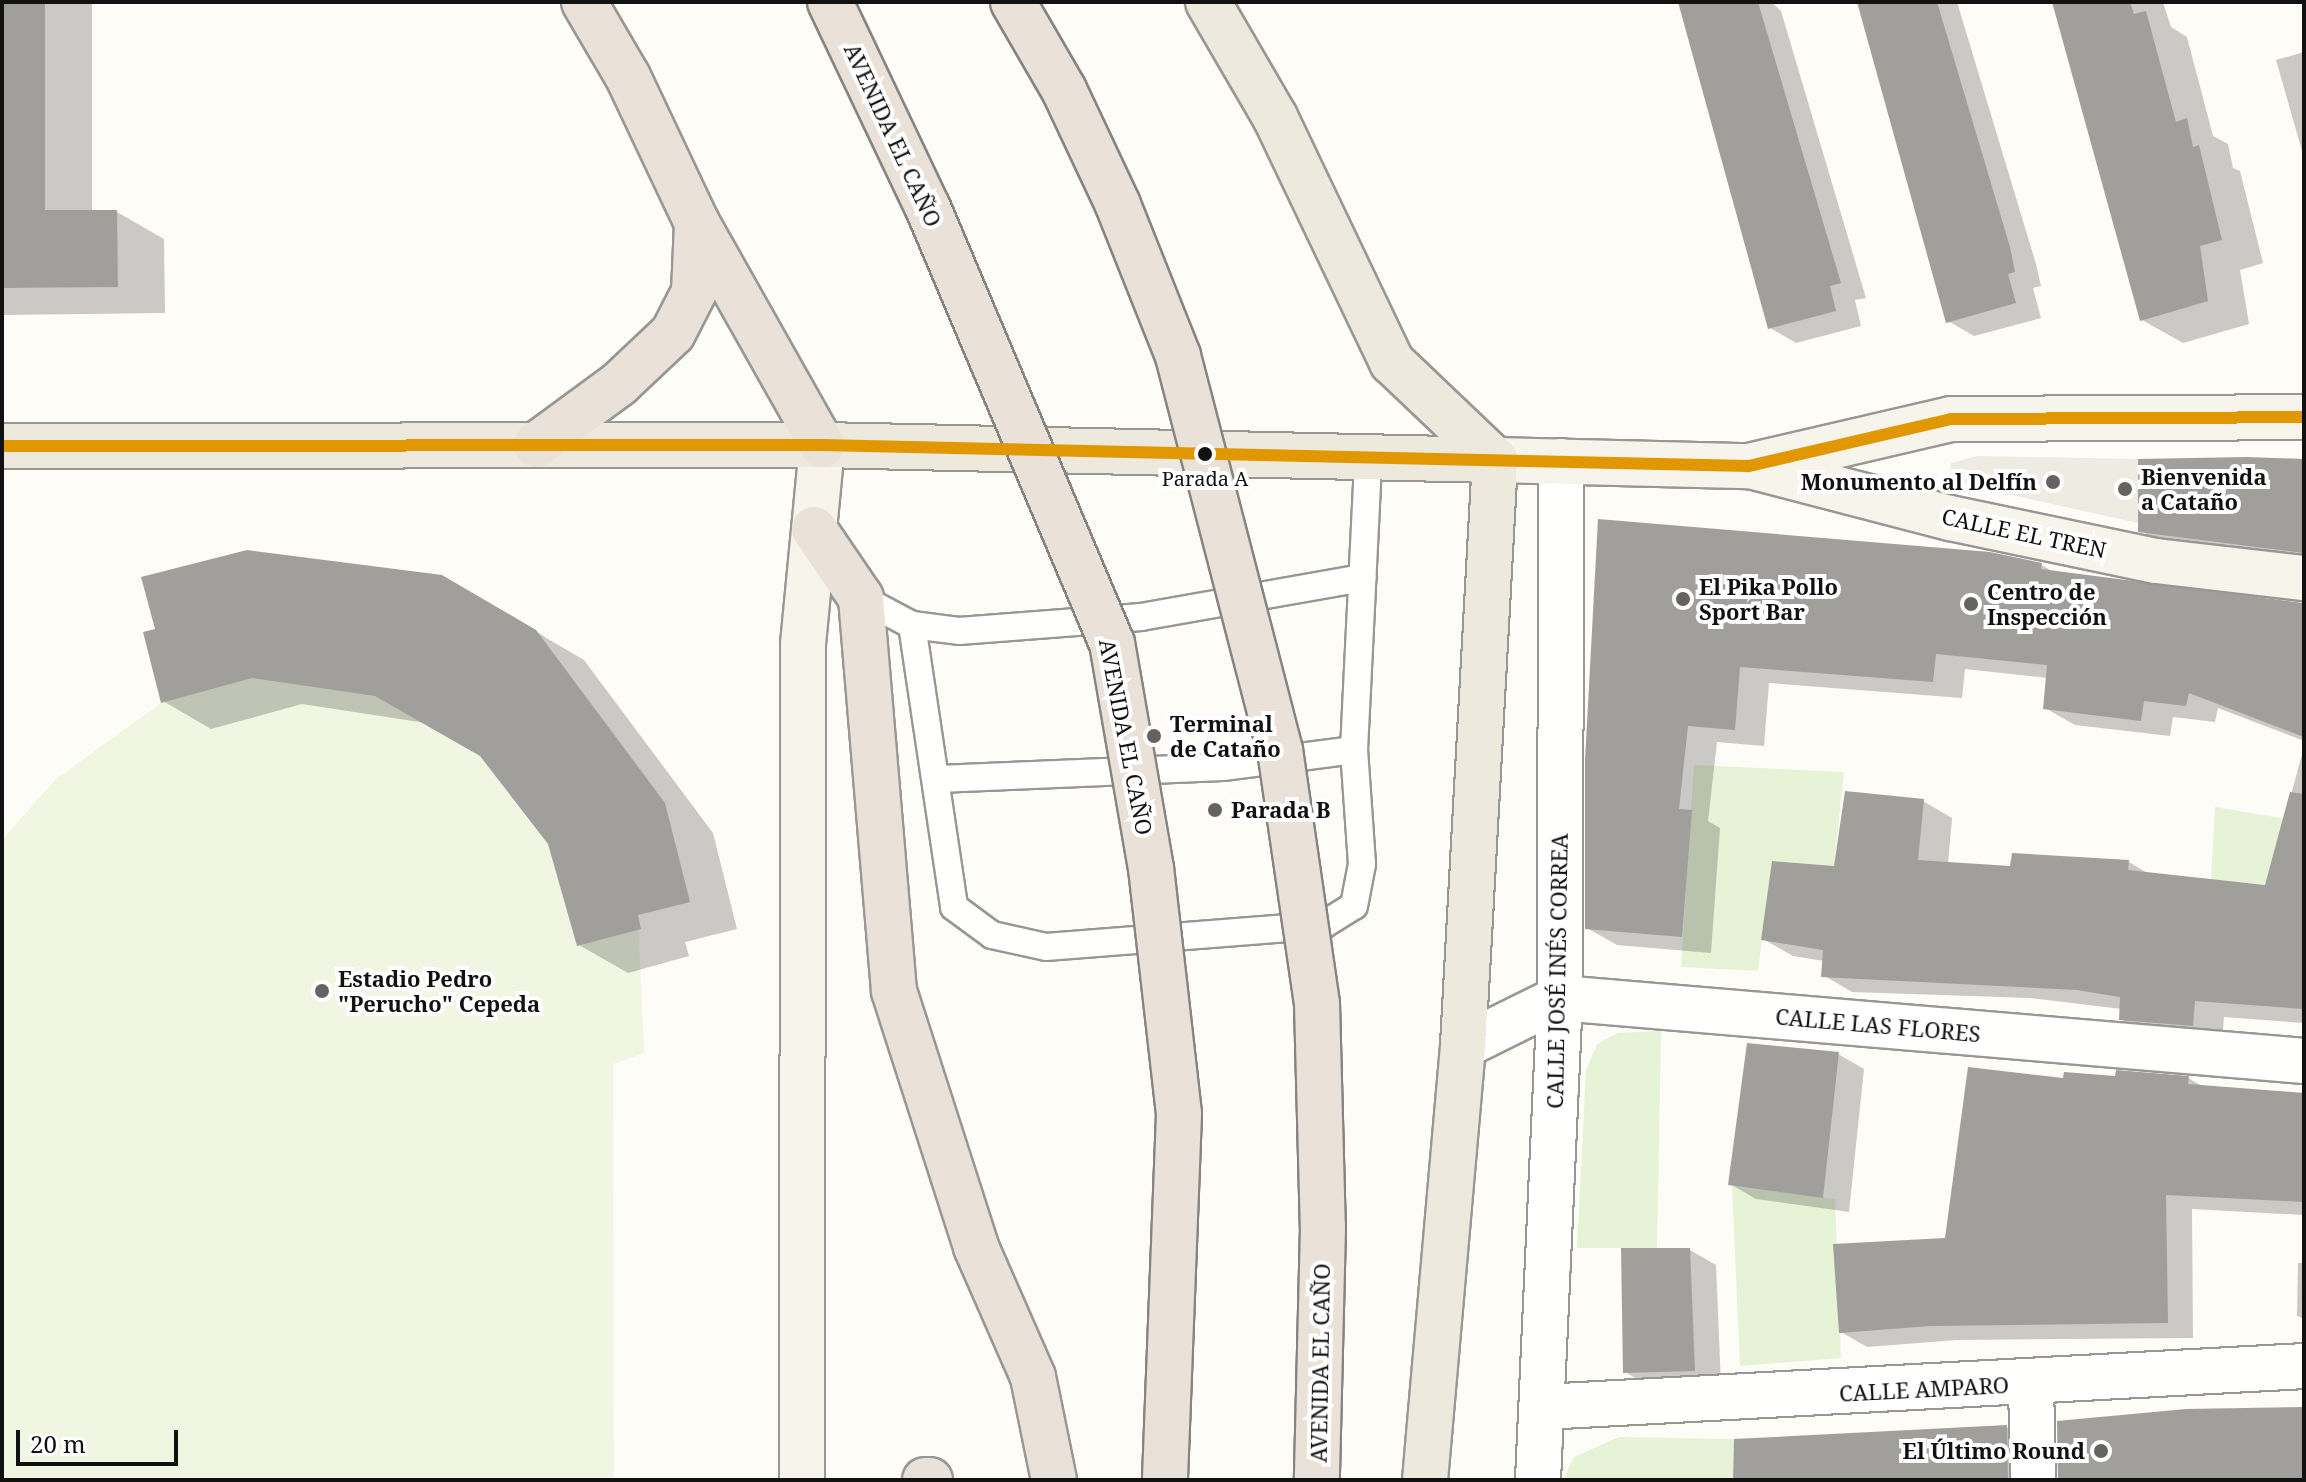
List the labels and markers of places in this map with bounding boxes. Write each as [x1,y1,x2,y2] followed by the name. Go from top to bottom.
[1197,446,1213,462] marker: Parada A
[2141,463,2267,514] place label: Bienvenida a Cataño
[1162,466,1248,490] place label: Parada A
[1801,469,2037,495] place label: Monumento al Delfín
[2044,473,2062,491] marker: Monumento al Delfín
[2116,480,2134,498] marker: Bienvenida a Cataño
[1699,573,1838,624] place label: El Pika Pollo Sport Bar
[1987,578,2107,630] place label: Centro de Inspección
[1674,590,1692,608] marker: El Pika Pollo Sport Bar
[1962,595,1980,613] marker: Centro de Inspección
[1170,710,1281,762] place label: Terminal de Cataño
[1145,727,1163,745] marker: Terminal de Cataño
[1231,797,1330,823] place label: Parada B
[1206,801,1224,819] marker: Parada B
[338,965,540,1016] place label: Estadio Pedro "Perucho" Cepeda
[313,982,331,1000] marker: Estadio Pedro "Perucho" Cepeda
[1903,1438,2085,1464] place label: El Último Round
[2092,1442,2110,1460] marker: El Último Round

